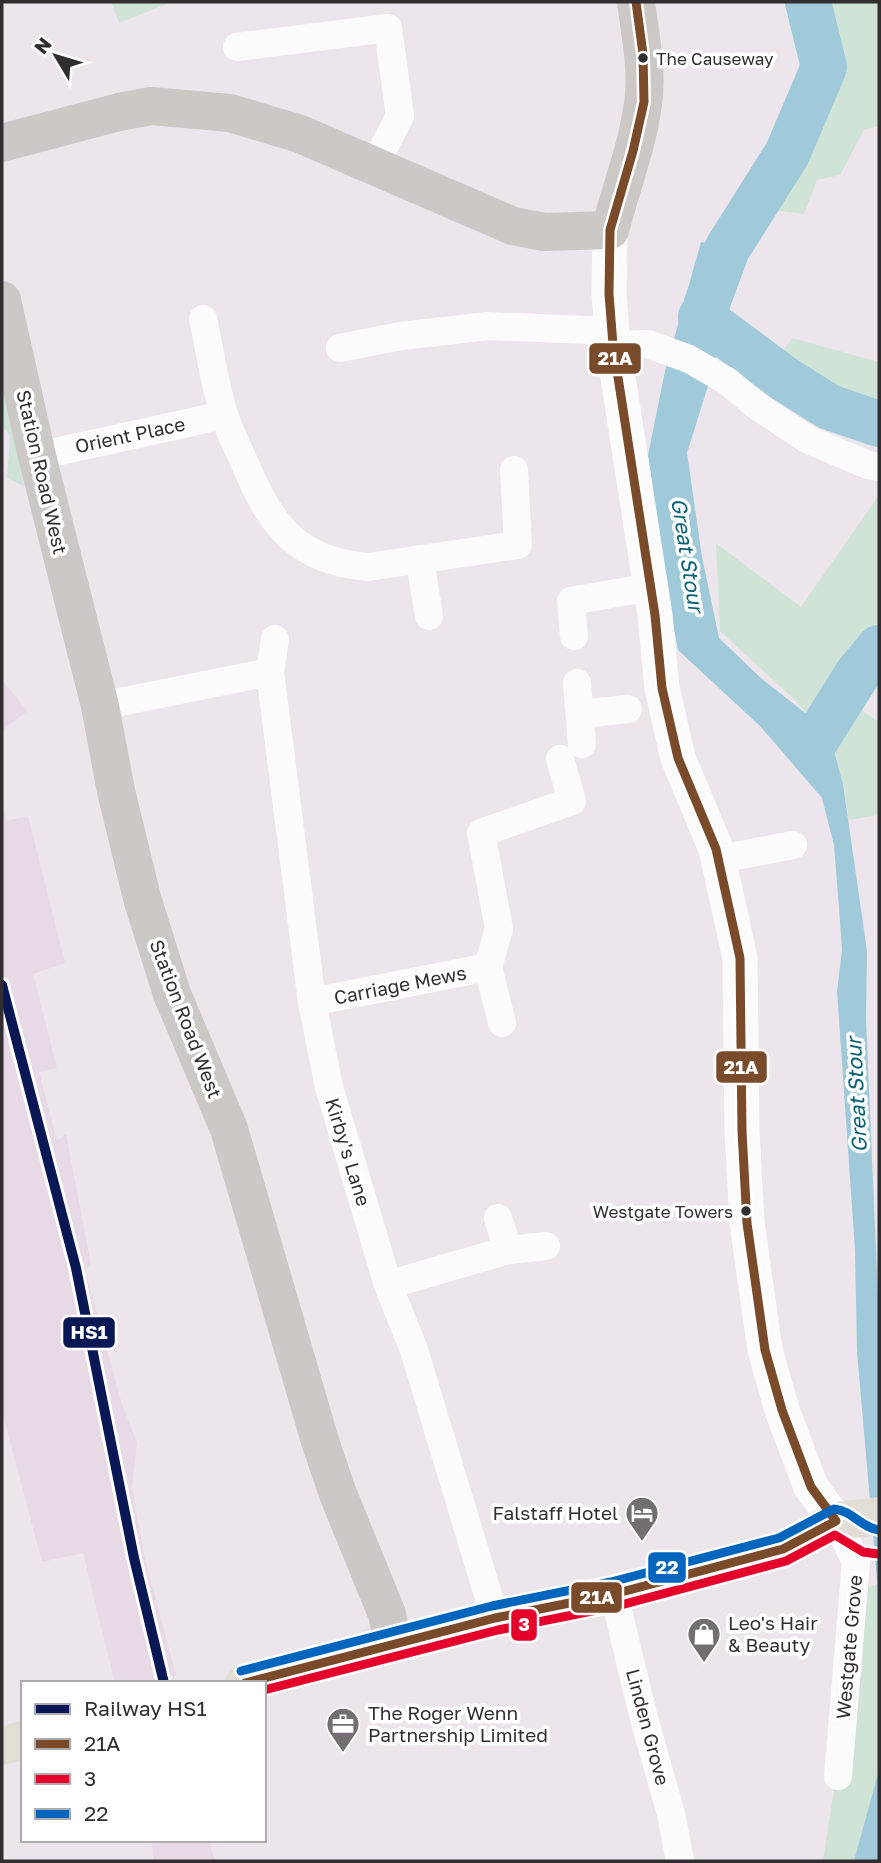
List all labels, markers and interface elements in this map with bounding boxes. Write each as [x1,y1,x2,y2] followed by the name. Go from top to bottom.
[21,21,91,91] north arrow
[29,32,56,58] text: N
[656,48,774,69] place label: The Causeway
[636,51,650,65] marker: The Causeway
[588,342,642,375] line badge: 21A
[598,346,633,369] text: 21A
[12,387,73,556] street label: Station Road West
[73,412,187,457] street label: Orient Place
[666,496,710,617] water label: Great Stour
[146,936,227,1101] street label: Station Road West
[332,960,468,1009] street label: Carriage Mews
[840,1034,872,1153] water label: Great Stour
[715,1050,768,1084] line badge: 21A
[724,1055,759,1078] text: 21A
[321,1095,376,1209] street label: Kirby's Lane
[593,1201,733,1222] place label: Westgate Towers
[739,1204,753,1218] marker: Westgate Towers
[62,1316,116,1349] line badge: HS1
[71,1320,108,1343] text: HS1
[623,1494,661,1543] hotel icon: Falstaff Hotel
[493,1501,618,1524] place label: Falstaff Hotel
[647,1551,687,1584] line badge: 22
[655,1555,679,1578] text: 22
[831,1574,866,1720] street label: Westgate Grove
[570,1581,623,1614] line badge: 21A
[580,1585,615,1608] text: 21A
[510,1608,538,1642] line badge: 3
[728,1611,818,1656] place label: Leo's Hair & Beauty
[518,1612,530,1635] text: 3
[685,1615,723,1664] shop icon: Leo's Hair & Beauty
[622,1666,675,1788] street label: Linden Grove
[21,1681,266,1842] legend
[84,1695,207,1721] text: Railway HS1
[368,1701,548,1746] place label: The Roger Wenn Partnership Limited
[324,1705,362,1754] office icon: The Roger Wenn Partnership Limited
[84,1730,120,1756] text: 21A
[84,1765,96,1791] text: 3
[84,1800,108,1826] text: 22

